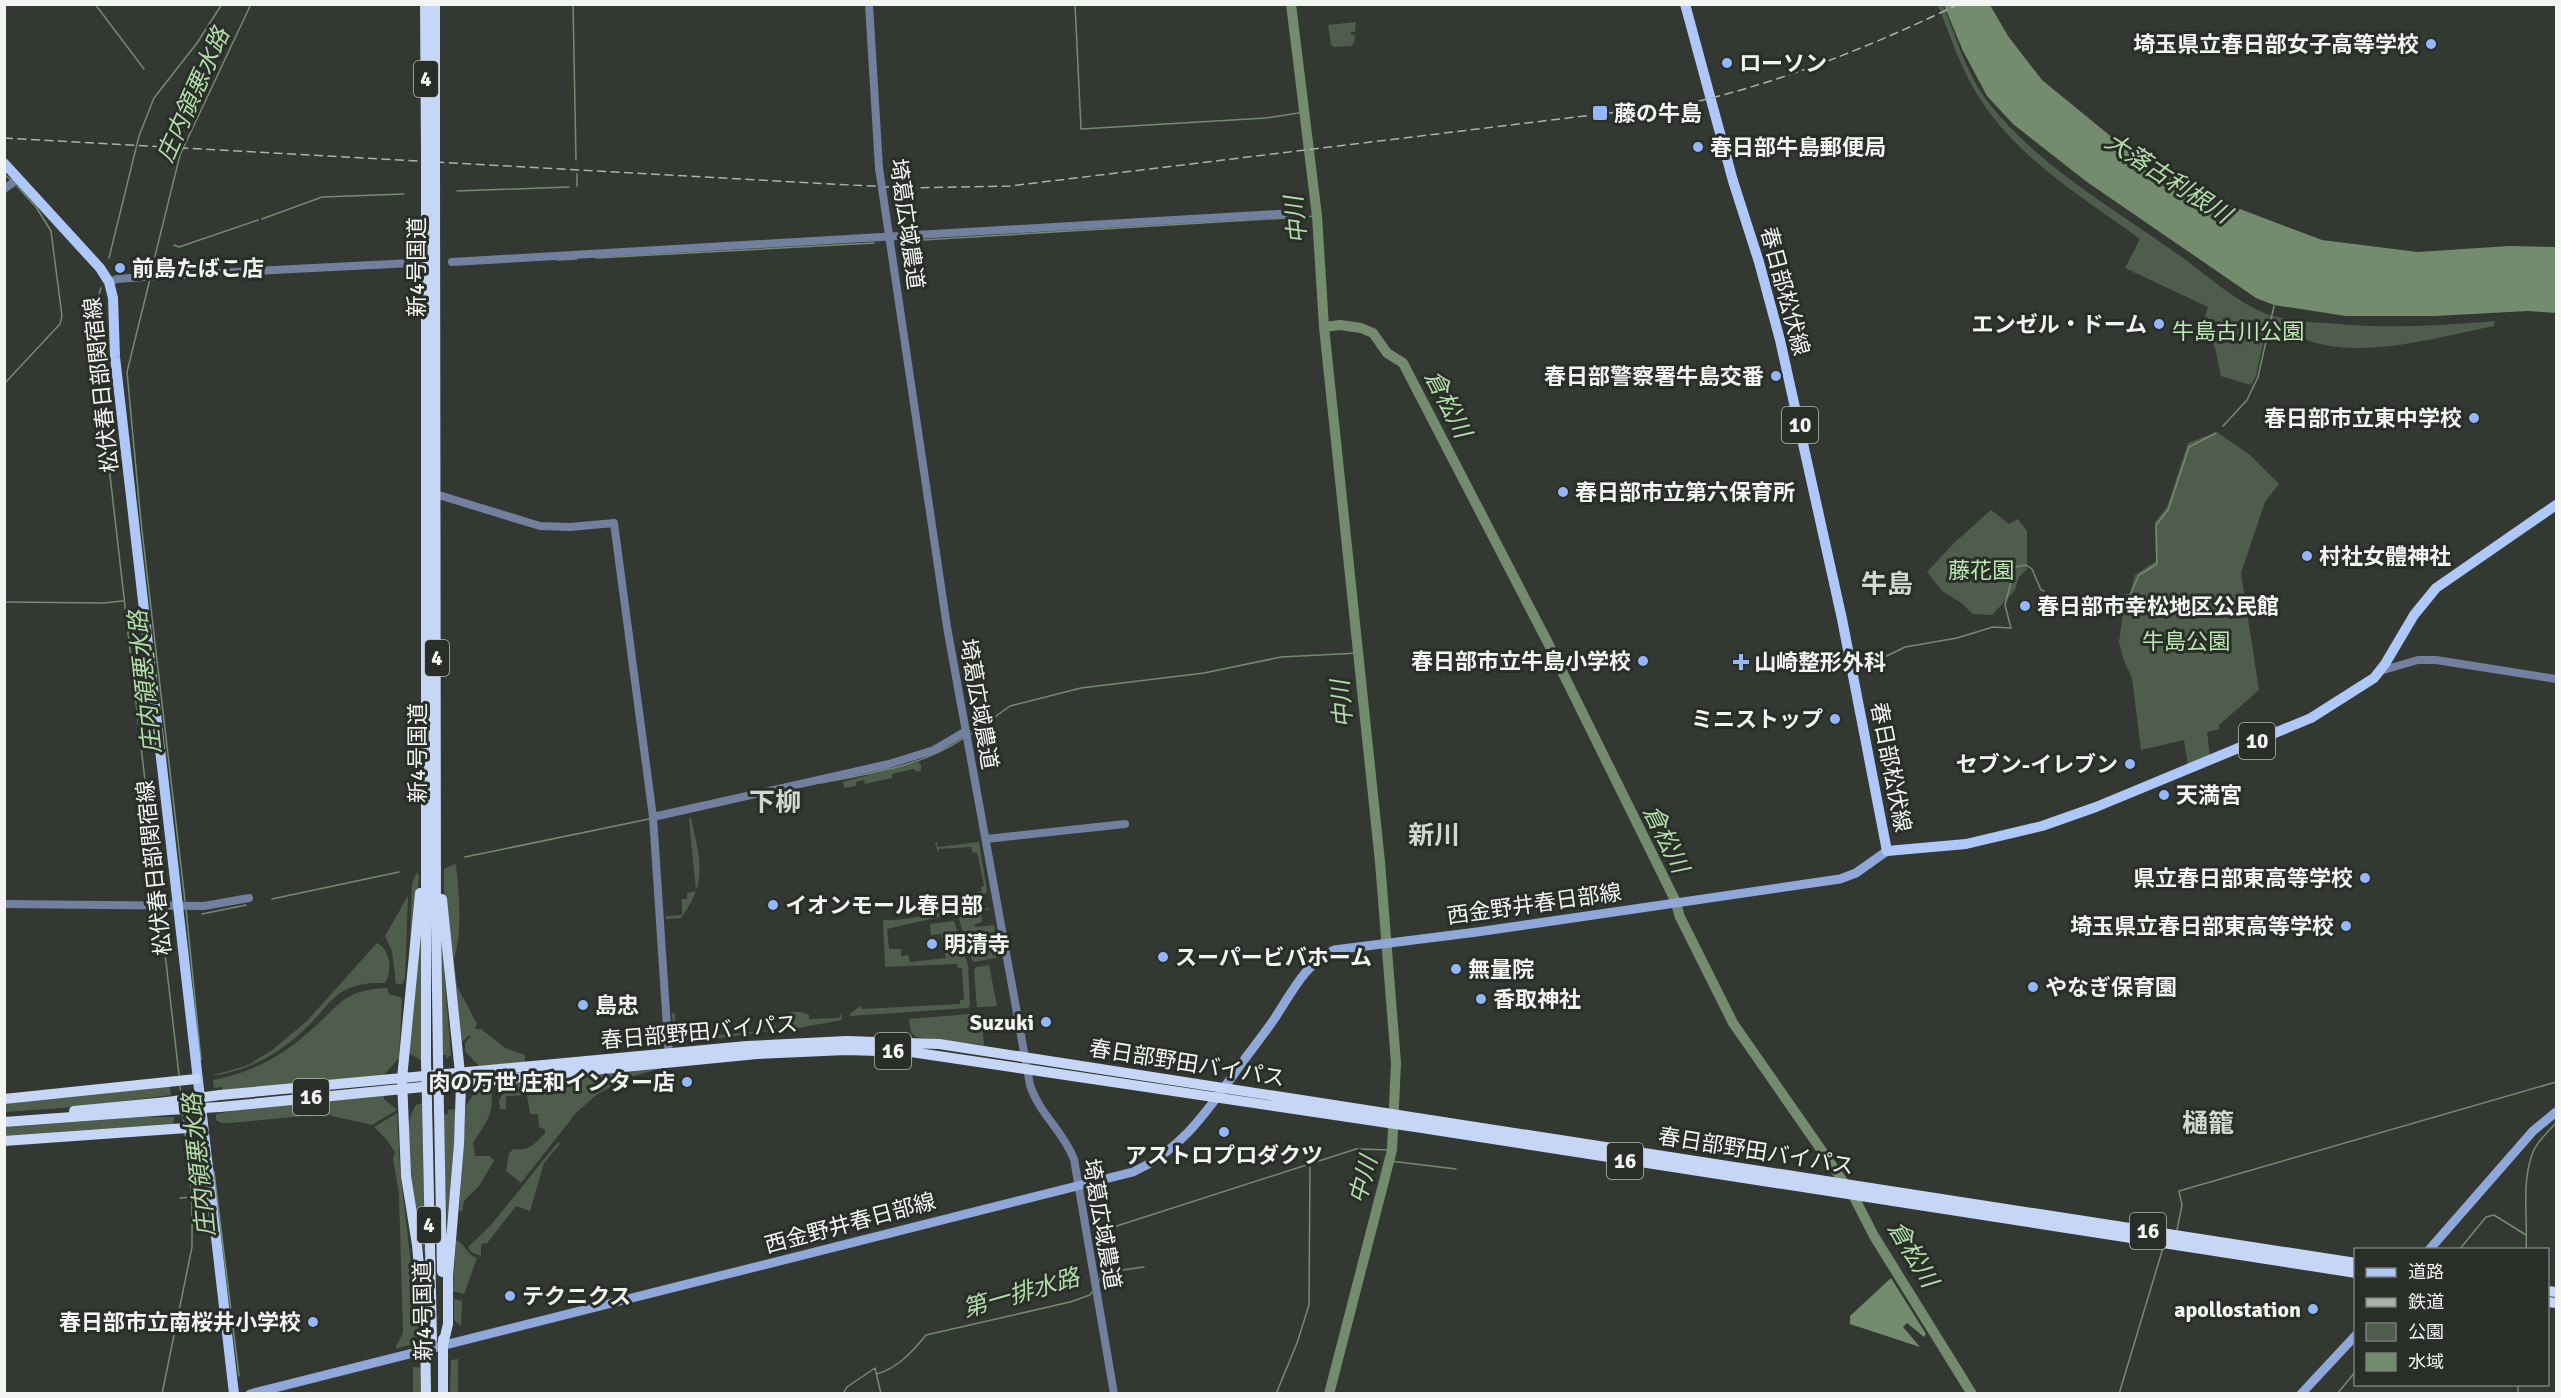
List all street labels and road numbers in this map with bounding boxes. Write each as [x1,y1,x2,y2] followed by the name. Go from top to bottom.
[414,61,438,97] road number: 4
[884,157,930,291] street label: 埼葛広域農道
[403,217,430,317] street label: 新4号国道
[1755,224,1815,358] street label: 春日部松伏線
[78,296,124,474] street label: 松伏春日部関宿線
[1782,407,1818,443] road number: 10
[954,637,1004,771] street label: 埼葛広域農道
[425,640,449,676] road number: 4
[1865,700,1917,834] street label: 春日部松伏線
[404,703,431,803] street label: 新4号国道
[2239,723,2275,759] road number: 10
[131,779,177,957] street label: 松伏春日部関宿線
[1445,878,1623,930] street label: 西金野井春日部線
[599,1010,799,1054] street label: 春日部野田バイパス
[875,1033,911,1069] road number: 16
[1087,1034,1287,1092] street label: 春日部野田バイパス
[293,1079,329,1115] road number: 16
[1656,1122,1856,1180] street label: 春日部野田バイパス
[1607,1143,1643,1179] road number: 16
[1077,1157,1127,1291] street label: 埼葛広域農道
[761,1187,939,1259] street label: 西金野井春日部線
[417,1207,441,1243] road number: 4
[2130,1213,2166,1249] road number: 16
[409,1261,437,1361] street label: 新4号国道

